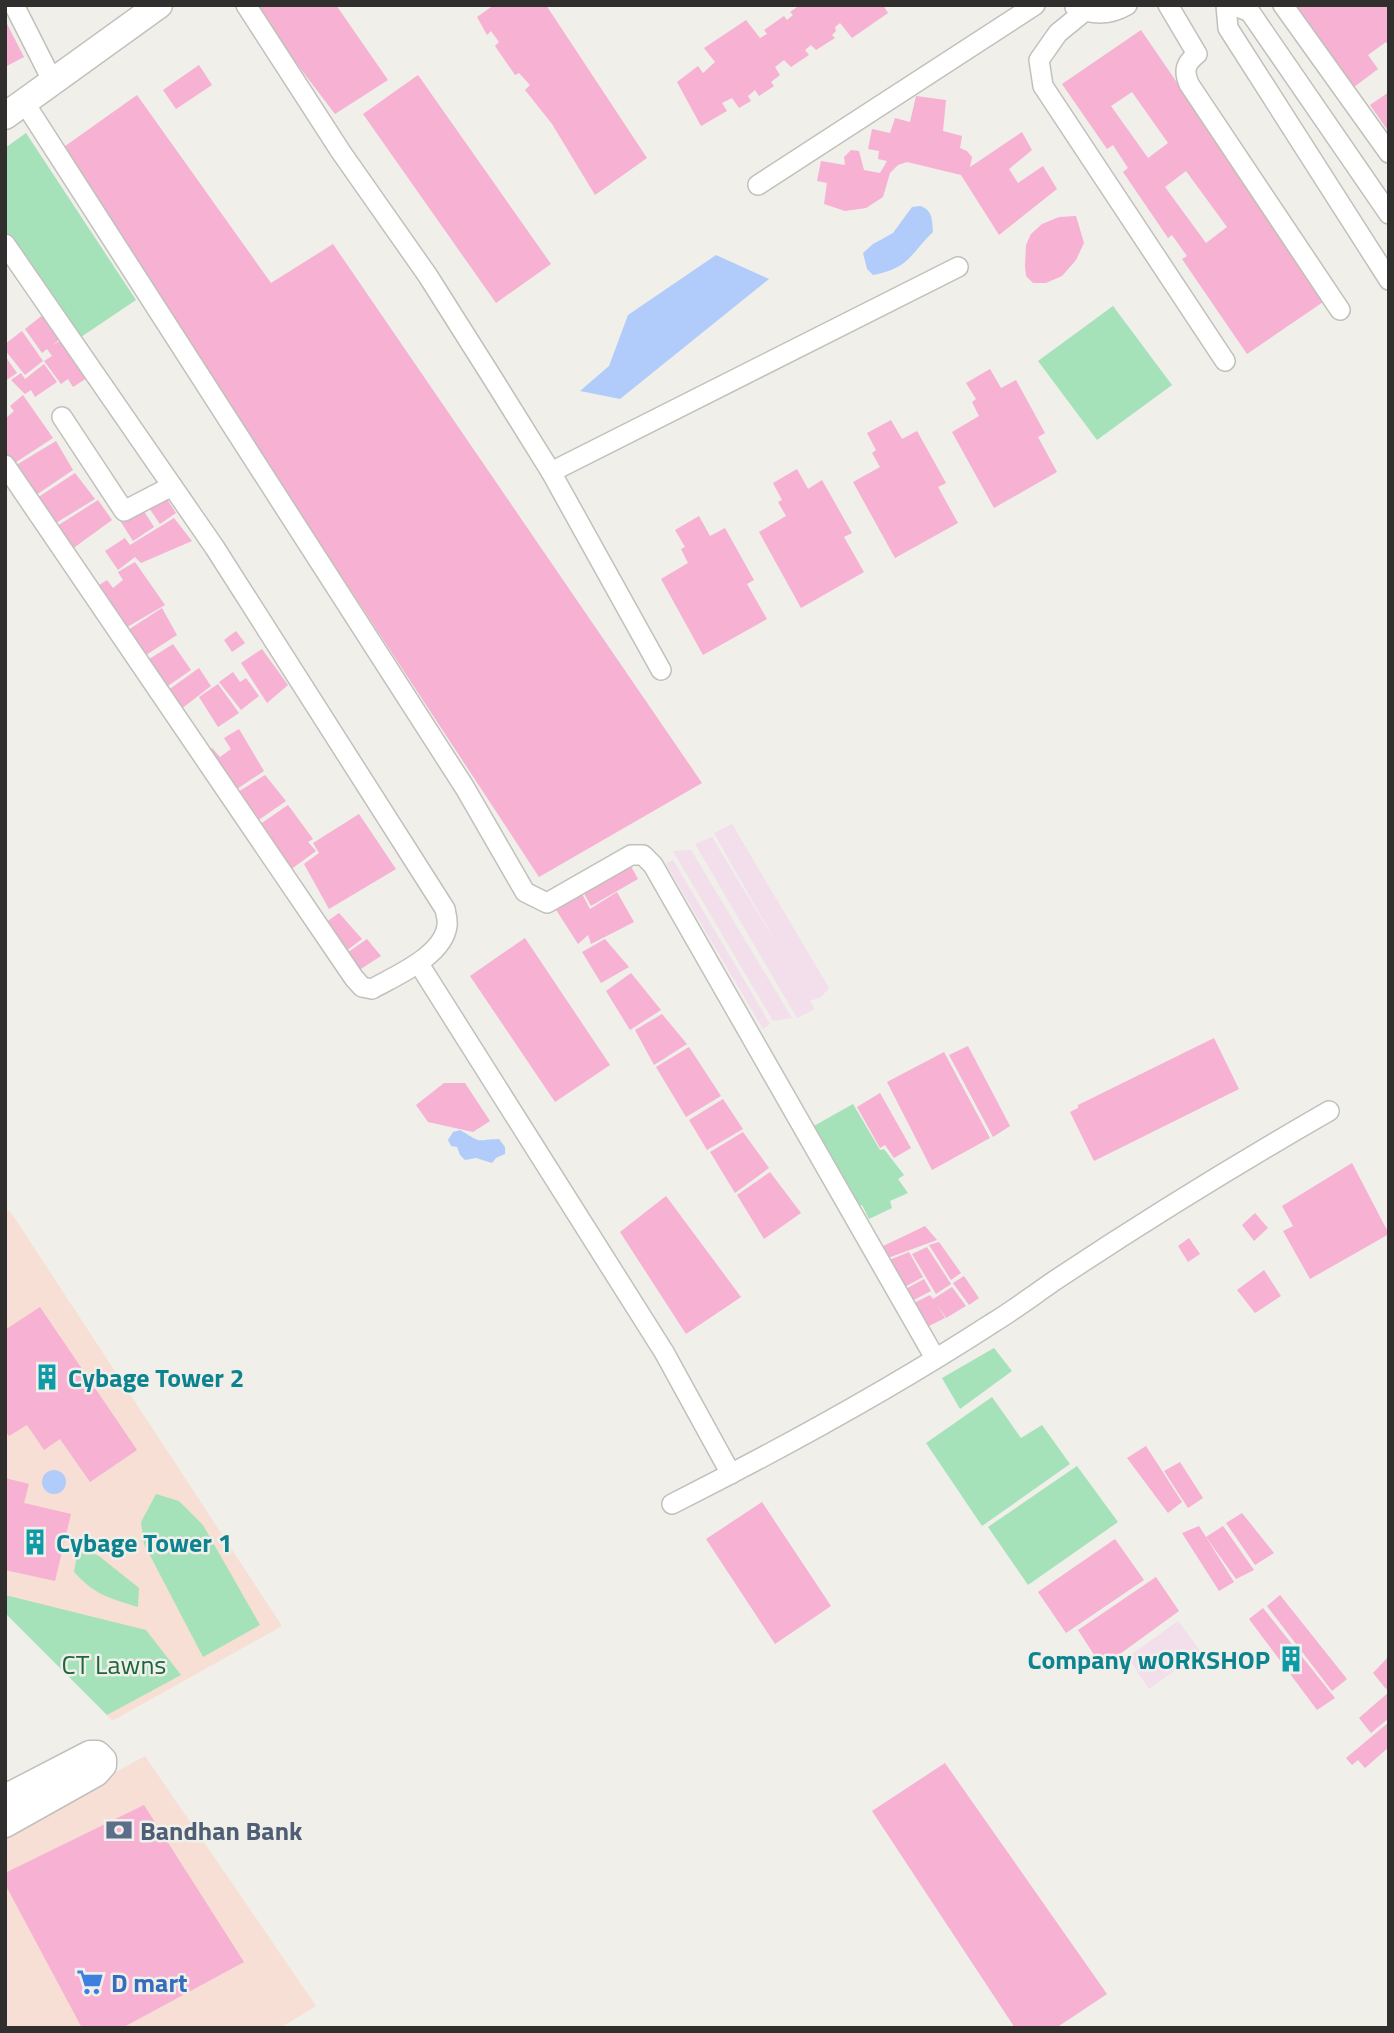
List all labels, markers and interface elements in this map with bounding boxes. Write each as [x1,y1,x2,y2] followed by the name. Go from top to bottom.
[68,1358,244,1397] place label: Cybage Tower 2
[32,1362,62,1392] building icon: Cybage Tower 2
[56,1523,232,1562] place label: Cybage Tower 1
[20,1527,50,1557] building icon: Cybage Tower 1
[1027,1640,1270,1679] place label: Company wORKSHOP
[1276,1644,1306,1674] building icon: Company wORKSHOP
[62,1645,166,1684] park label: CT Lawns
[140,1811,303,1850] place label: Bandhan Bank
[104,1815,134,1845] bank icon: Bandhan Bank
[111,1963,188,2002] place label: D mart
[75,1967,105,1997] supermarket icon: D mart

